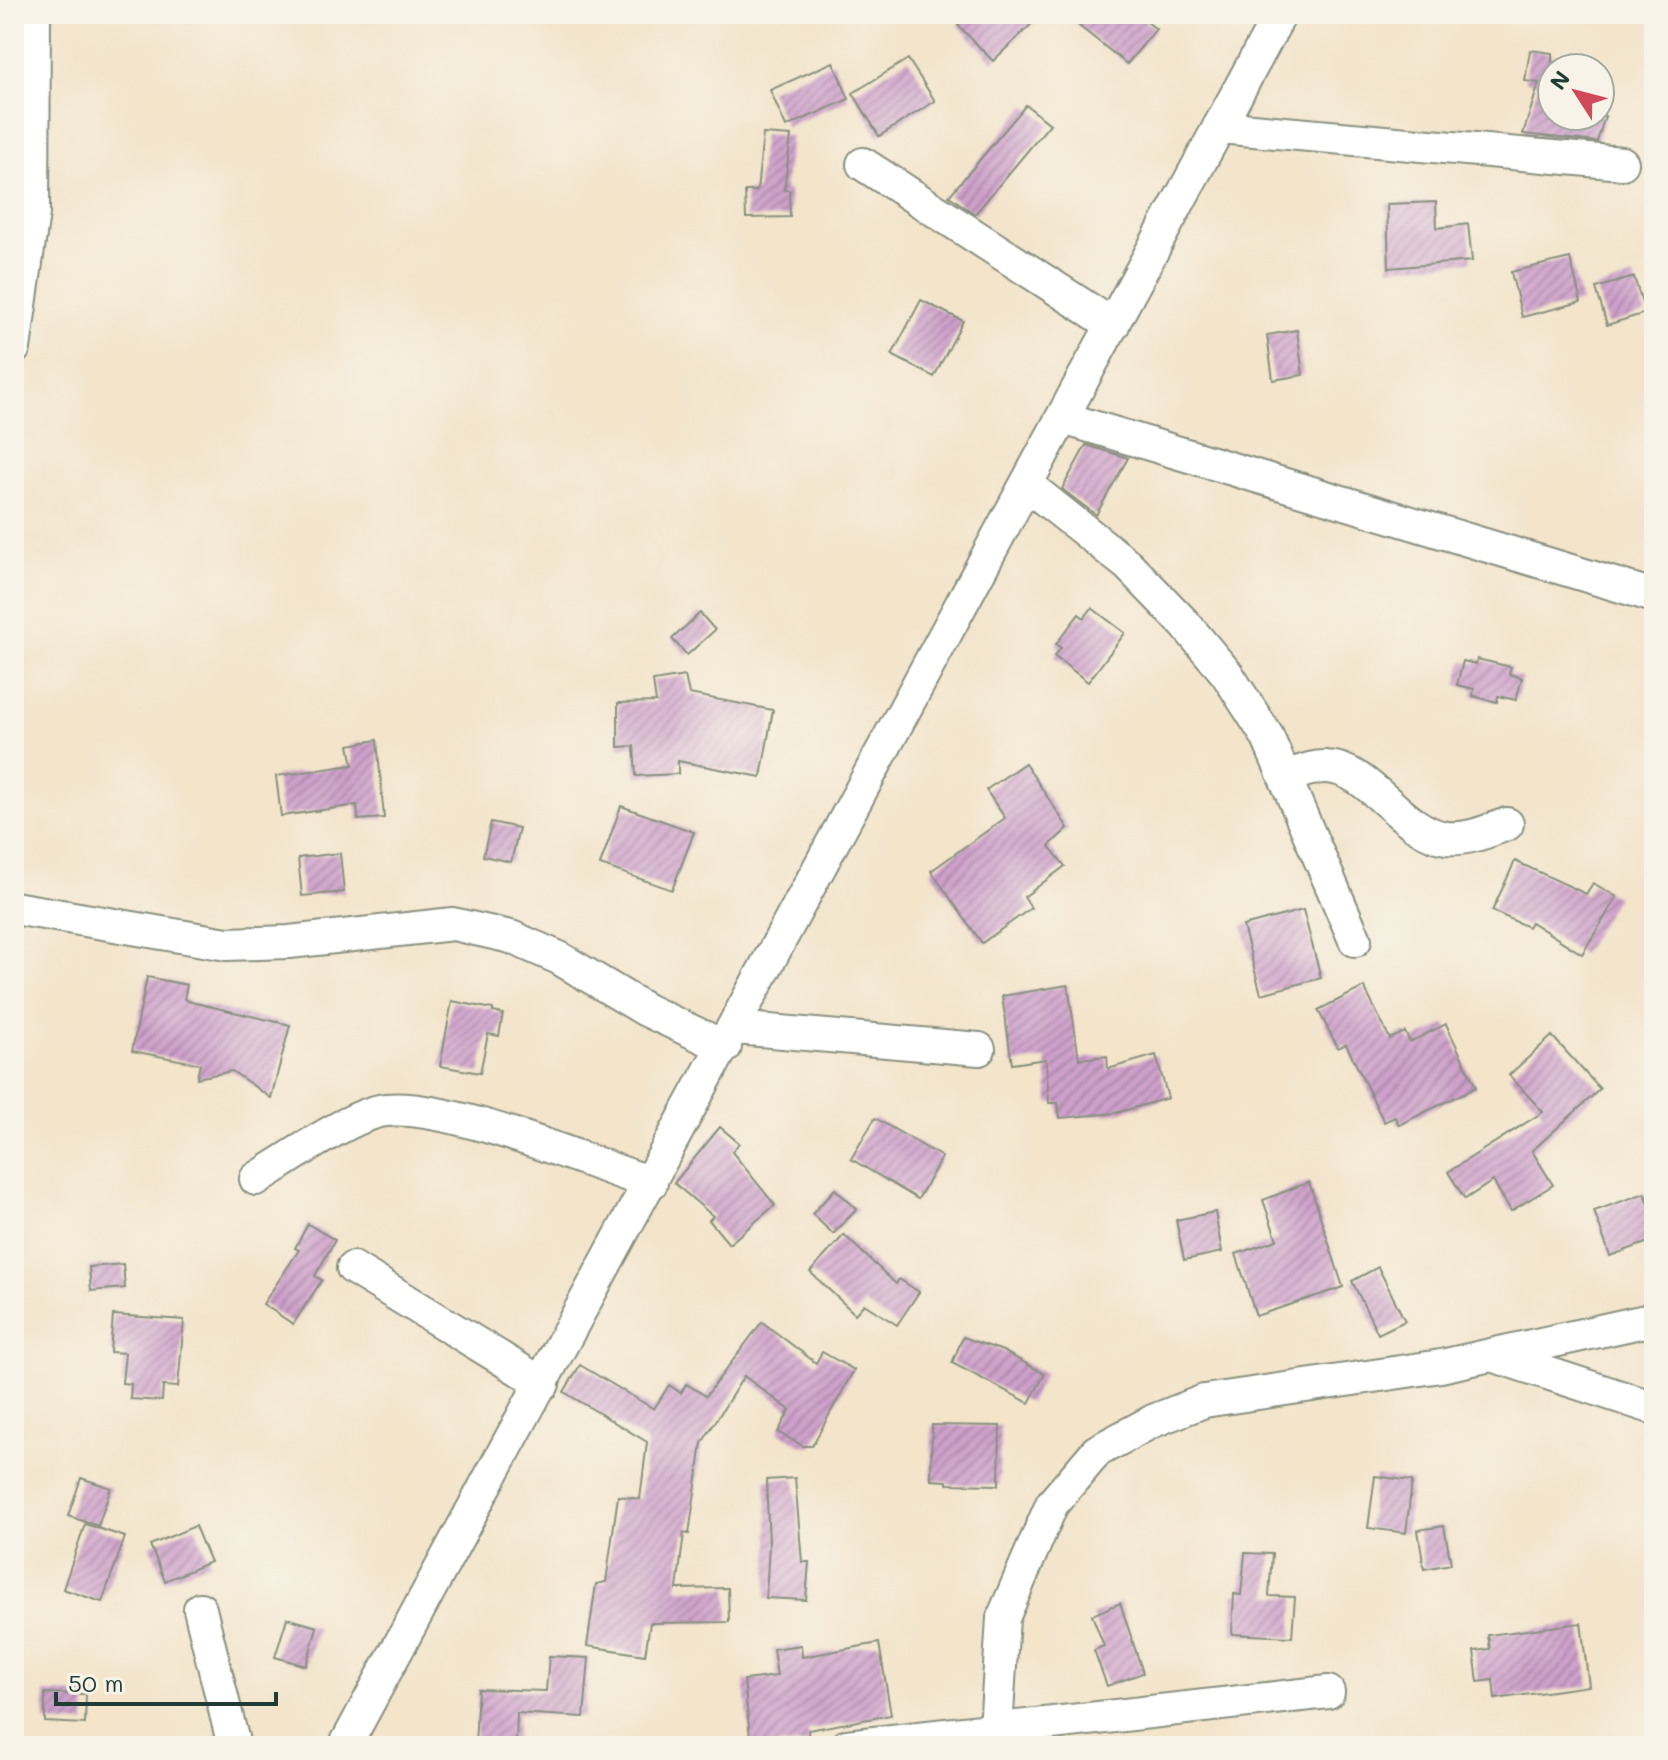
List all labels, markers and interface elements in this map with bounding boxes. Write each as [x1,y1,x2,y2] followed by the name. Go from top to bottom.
[1536,52,1616,132] north arrow
[1543,65,1576,95] text: N
[56,1656,276,1706] scale bar
[68,1667,124,1698] text: 50 m

